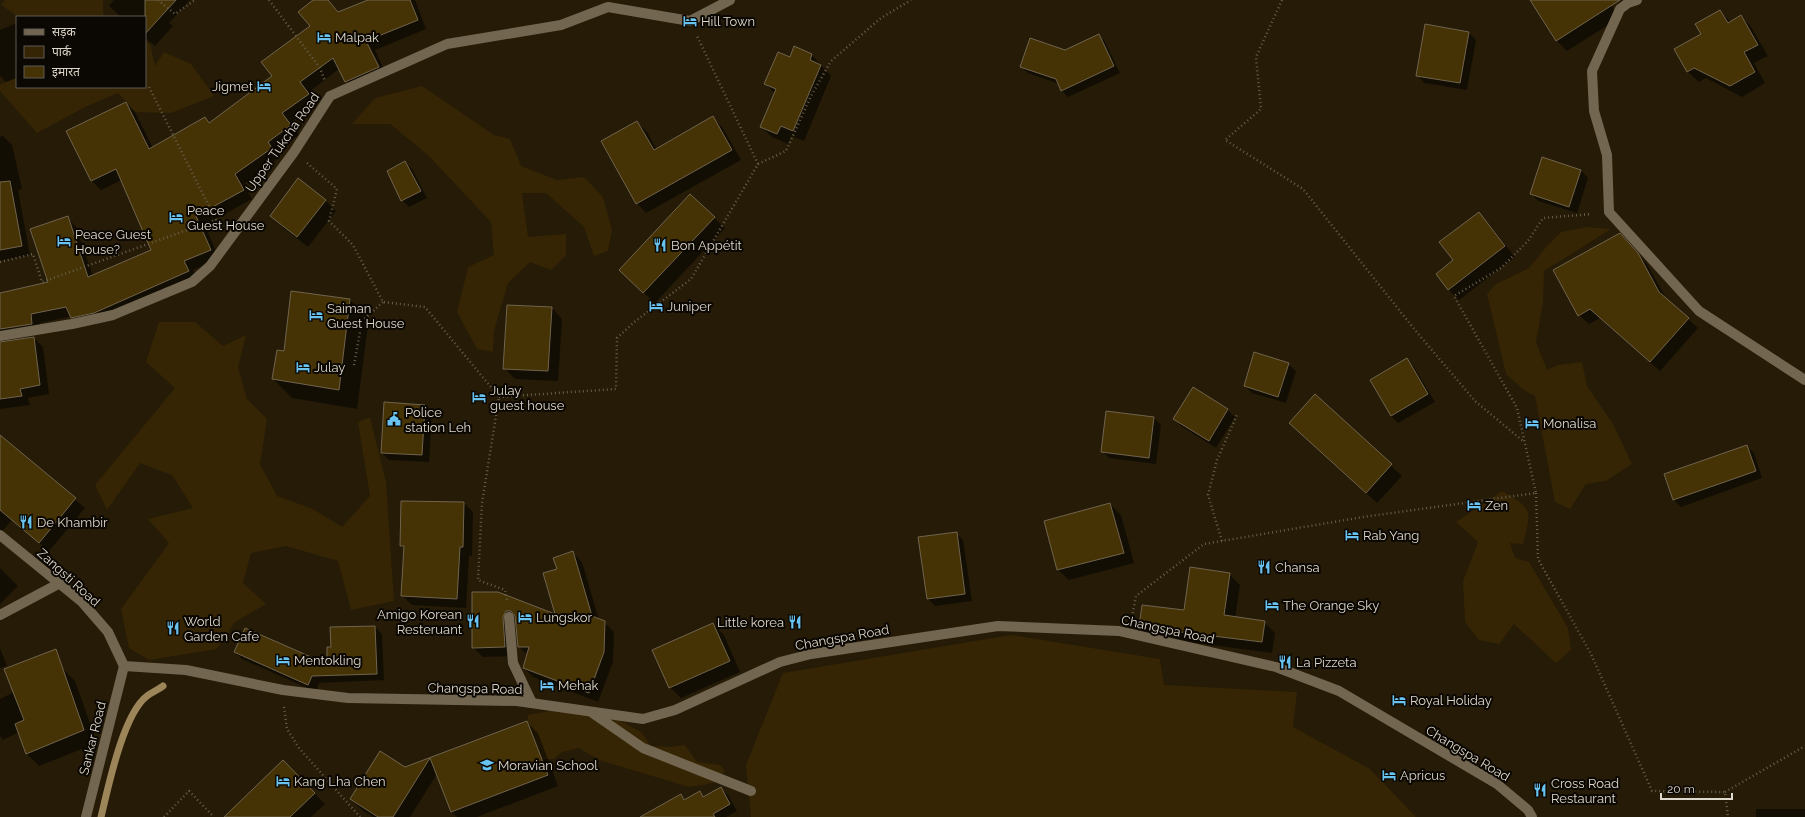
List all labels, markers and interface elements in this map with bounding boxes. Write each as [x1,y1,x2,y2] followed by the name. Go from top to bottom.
[682,13,698,29] hotel icon: Hill Town
[701,14,755,29] place label: Hill Town
[16,16,146,88] legend
[52,25,77,39] text: सड़क
[316,29,332,45] hotel icon: Malpak
[335,30,379,45] place label: Malpak
[52,45,72,59] text: पार्क
[52,65,81,79] text: इमारत
[256,78,272,94] hotel icon: Jigmet
[212,79,254,94] place label: Jigmet
[242,90,322,195] street label: Upper Tukcha Road
[187,203,265,233] place label: Peace Guest House
[168,209,184,225] hotel icon: Peace Guest House
[75,227,152,257] place label: Peace Guest House?
[56,233,72,249] hotel icon: Peace Guest House?
[652,237,668,253] restaurant icon: Bon Appétit
[671,238,742,253] place label: Bon Appétit
[648,298,664,314] hotel icon: Juniper
[667,299,712,314] place label: Juniper
[327,301,405,331] place label: Saiman Guest House
[308,307,324,323] hotel icon: Saiman Guest House
[295,359,311,375] hotel icon: Julay
[314,360,345,375] place label: Julay
[490,383,565,413] place label: Julay guest house
[471,389,487,405] hotel icon: Julay guest house
[405,405,471,435] place label: Police station Leh
[386,411,402,427] public building icon: Police station Leh
[1524,415,1540,431] hotel icon: Monalisa
[1543,416,1596,431] place label: Monalisa
[1466,497,1482,513] hotel icon: Zen
[1485,498,1508,513] place label: Zen
[18,514,34,530] restaurant icon: De Khambir
[37,515,108,530] place label: De Khambir
[1344,527,1360,543] hotel icon: Rab Yang
[1363,528,1419,543] place label: Rab Yang
[34,545,103,609] street label: Zangsti Road
[1256,559,1272,575] restaurant icon: Chansa
[1275,560,1320,575] place label: Chansa
[1264,597,1280,613] hotel icon: The Orange Sky
[1283,598,1379,613] place label: The Orange Sky
[377,607,463,637] place label: Amigo Korean Resteruant
[517,609,533,625] hotel icon: Lungskor
[536,610,592,625] place label: Lungskor
[1120,612,1216,647] street label: Changspa Road
[465,613,481,629] restaurant icon: Amigo Korean Resteruant
[184,614,259,644] place label: World Garden Cafe
[787,614,803,630] restaurant icon: Little korea
[717,615,784,630] place label: Little korea
[165,620,181,636] restaurant icon: World Garden Cafe
[794,622,890,653] street label: Changspa Road
[275,652,291,668] hotel icon: Mentokling
[294,653,361,668] place label: Mentokling
[1277,654,1293,670] restaurant icon: La Pizzeta
[1296,655,1357,670] place label: La Pizzeta
[539,677,555,693] hotel icon: Mehak
[558,678,599,693] place label: Mehak
[427,680,523,697] street label: Changspa Road
[1391,692,1407,708] hotel icon: Royal Holiday
[1410,693,1492,708] place label: Royal Holiday
[76,700,109,776] street label: Sankar Road
[1423,723,1512,784] street label: Changspa Road
[479,757,495,773] school or university icon: Moravian School
[498,758,598,773] place label: Moravian School
[1381,767,1397,783] hotel icon: Apricus
[1400,768,1445,783] place label: Apricus
[275,773,291,789] hotel icon: Kang Lha Chen
[294,774,386,789] place label: Kang Lha Chen
[1661,775,1732,801] scale bar
[1551,776,1619,806] place label: Cross Road Restaurant
[1532,782,1548,798] restaurant icon: Cross Road Restaurant
[1667,782,1695,796] text: 20 m

